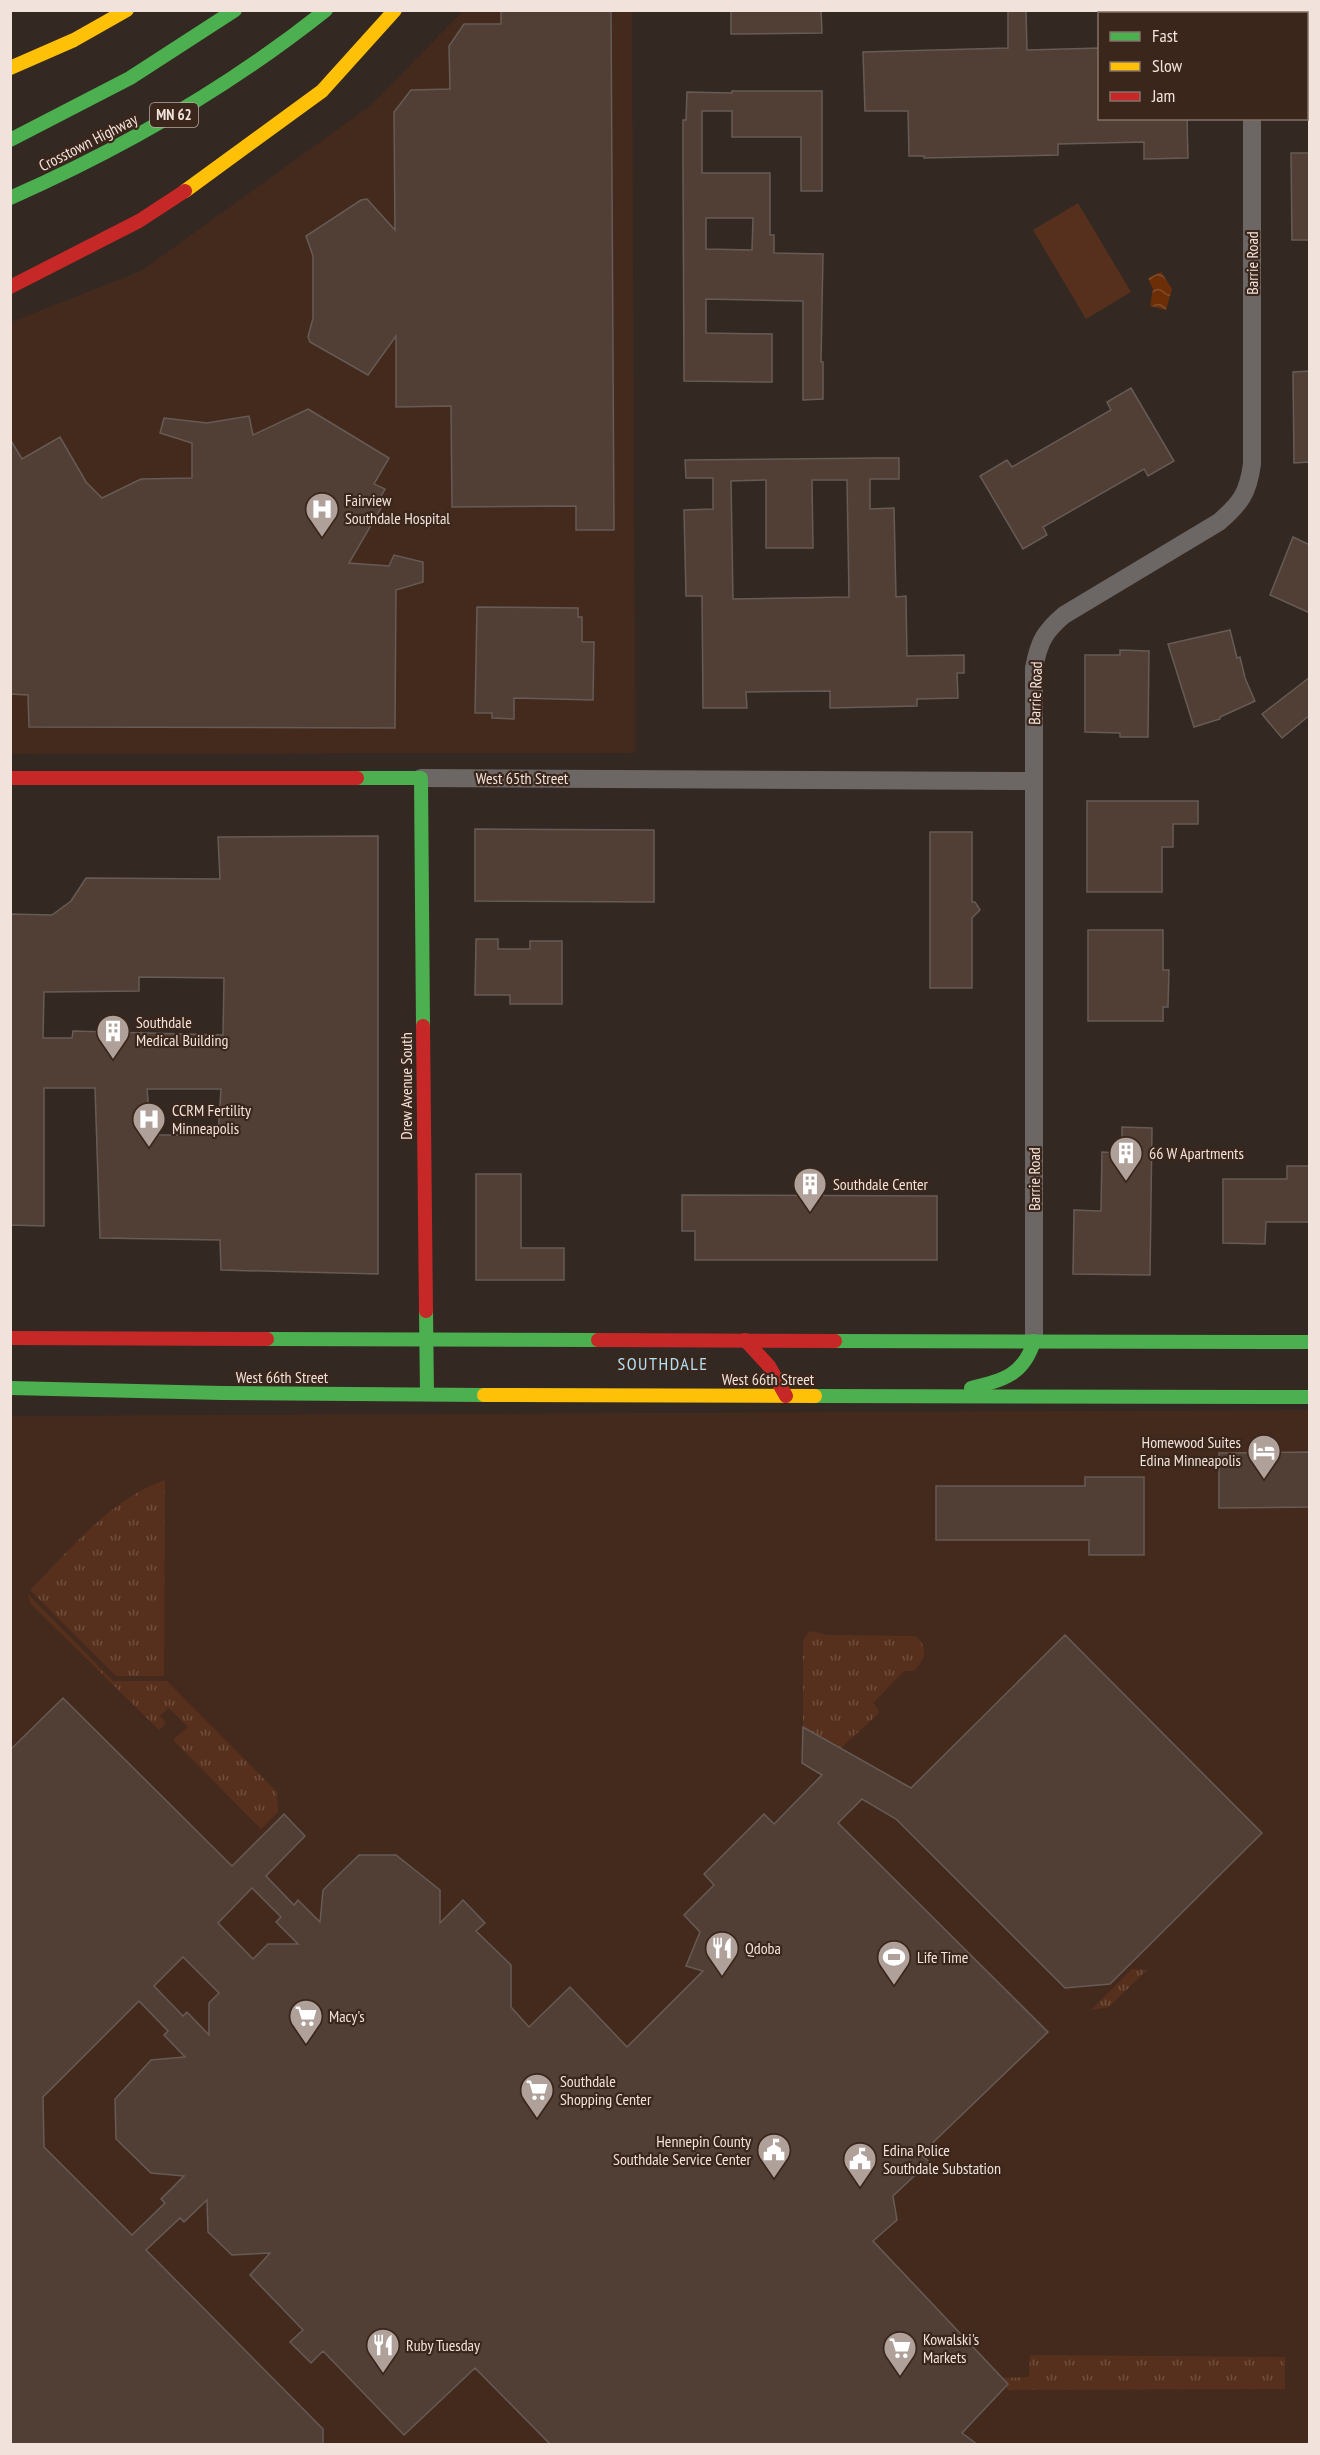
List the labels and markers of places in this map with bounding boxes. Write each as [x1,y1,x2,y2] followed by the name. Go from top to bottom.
[345,490,450,528] place label: Fairview Southdale Hospital
[304,491,340,538] hospital icon: Fairview Southdale Hospital
[136,1012,228,1050] place label: Southdale Medical Building
[95,1013,131,1060] building icon: Southdale Medical Building
[172,1100,251,1138] place label: CCRM Fertility Minneapolis
[131,1101,167,1148] hospital icon: CCRM Fertility Minneapolis
[1108,1135,1144,1182] building icon: 66 W Apartments
[1149,1143,1244,1163] place label: 66 W Apartments
[792,1166,828,1213] building icon: Southdale Center
[833,1174,929,1194] place label: Southdale Center
[1140,1432,1241,1470] place label: Homewood Suites Edina Minneapolis
[1246,1433,1282,1480] hotel icon: Homewood Suites Edina Minneapolis
[704,1930,740,1977] restaurant icon: Qdoba
[745,1938,781,1958] place label: Qdoba
[876,1939,912,1986] sports icon: Life Time
[917,1947,968,1967] place label: Life Time
[288,1998,324,2045] supermarket icon: Macy's
[329,2006,365,2026] place label: Macy's
[560,2071,652,2109] place label: Southdale Shopping Center
[519,2072,555,2119] supermarket icon: Southdale Shopping Center
[613,2131,752,2169] place label: Hennepin County Southdale Service Center
[756,2132,792,2179] public building icon: Hennepin County Southdale Service Center
[883,2140,1001,2178] place label: Edina Police Southdale Substation
[842,2141,878,2188] public building icon: Edina Police Southdale Substation
[365,2327,401,2374] restaurant icon: Ruby Tuesday
[923,2329,979,2367] place label: Kowalski's Markets
[882,2330,918,2377] supermarket icon: Kowalski's Markets
[406,2335,480,2355] place label: Ruby Tuesday

